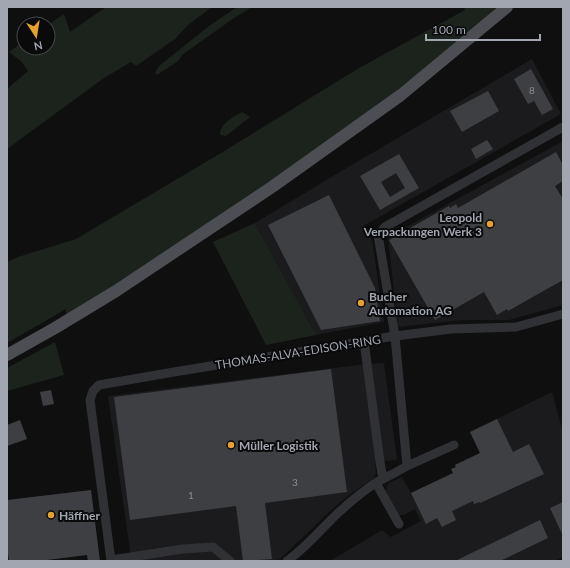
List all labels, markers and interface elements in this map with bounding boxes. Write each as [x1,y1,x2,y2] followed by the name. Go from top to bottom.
[16,16,56,56] north arrow
[426,16,540,42] scale bar
[432,22,466,37] text: 100 m
[33,39,44,54] text: N
[529,84,535,96] house number: 8
[363,210,482,239] place label: Leopold Verpackungen Werk 3
[485,219,495,229] marker: Leopold Verpackungen Werk 3
[368,289,452,318] place label: Bucher Automation AG
[356,298,366,308] marker: Bucher Automation AG
[214,331,382,372] street label: THOMAS-ALVA-EDISON-RING
[239,438,319,453] place label: Müller Logistik
[226,440,236,450] marker: Müller Logistik
[292,476,298,488] house number: 3
[188,489,194,501] house number: 1
[59,508,100,523] place label: Häffner
[46,510,56,520] marker: Häffner

